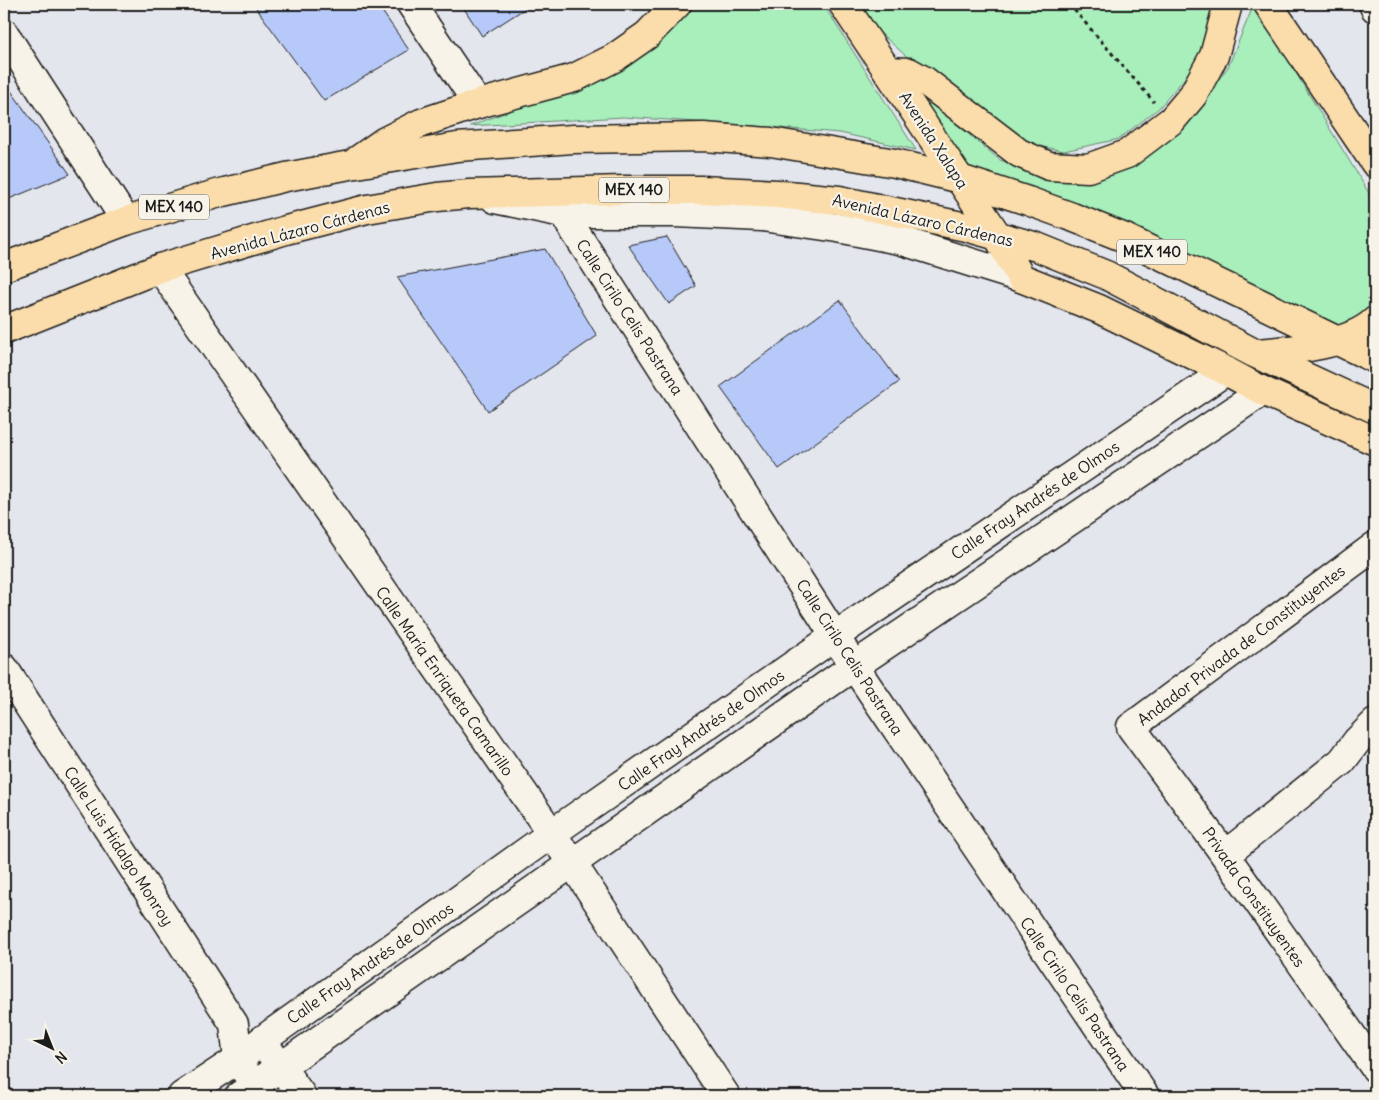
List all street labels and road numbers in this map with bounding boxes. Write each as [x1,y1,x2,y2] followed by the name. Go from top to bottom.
[895,88,973,192] street label: Avenida Xalapa
[599,178,669,202] road number: MEX 140
[831,189,1015,251] street label: Avenida Lázaro Cárdenas
[139,194,209,220] road number: MEX 140
[208,196,392,264] street label: Avenida Lázaro Cárdenas
[572,235,688,399] street label: Calle Cirilo Celis Pastrana
[1117,240,1187,264] road number: MEX 140
[947,436,1123,564] street label: Calle Fray Andrés de Olmos
[1133,560,1349,730] street label: Andador Privada de Constituyentes
[792,575,908,739] street label: Calle Cirilo Celis Pastrana
[372,582,518,780] street label: Calle María Enriqueta Camarillo
[614,665,788,795] street label: Calle Fray Andrés de Olmos
[60,762,178,930] street label: Calle Luis Hidalgo Monroy
[1198,823,1310,971] street label: Privada Constituyentes
[283,898,457,1028] street label: Calle Fray Andrés de Olmos
[1016,913,1134,1075] street label: Calle Cirilo Celis Pastrana

